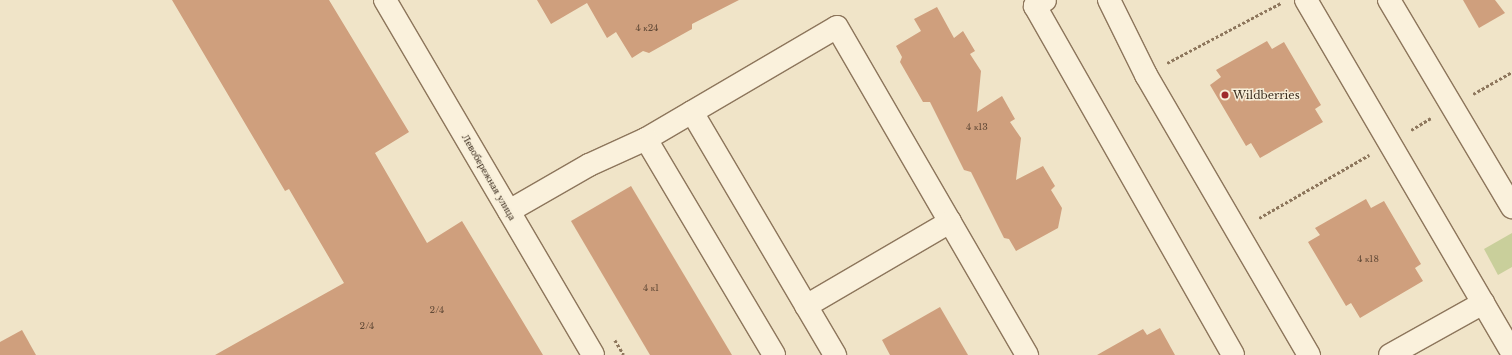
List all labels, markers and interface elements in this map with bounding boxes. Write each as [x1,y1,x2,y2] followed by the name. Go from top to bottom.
[635,23,659,33] house number: 4 к24
[1233,88,1300,102] place label: Wildberries
[1220,90,1230,100] marker: Wildberries
[966,122,988,132] house number: 4 к13
[459,132,519,222] street label: Левобережная улица
[1357,254,1379,264] house number: 4 к18
[643,283,659,293] house number: 4 к1
[430,305,444,315] house number: 2/4
[360,321,374,331] house number: 2/4

